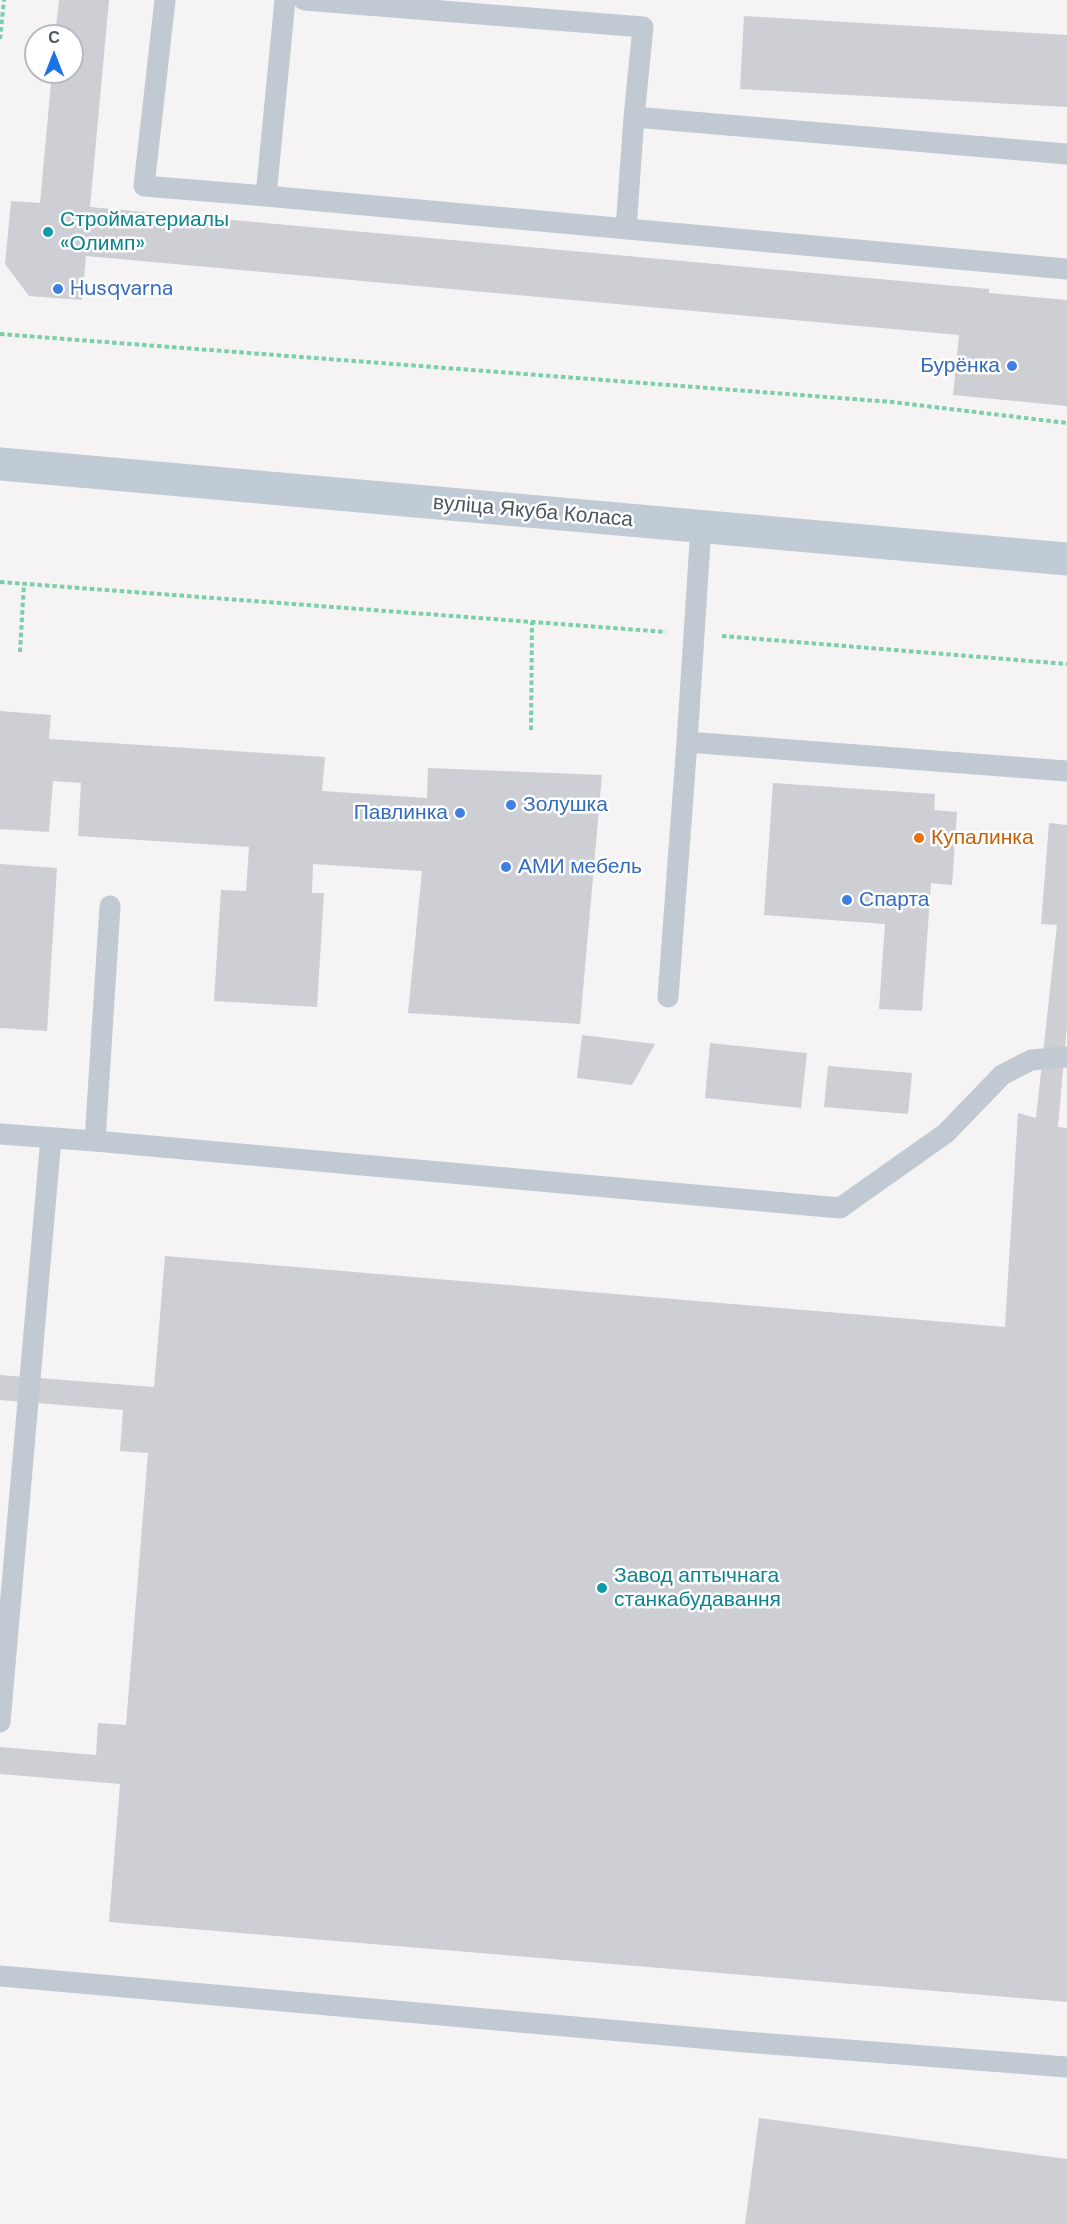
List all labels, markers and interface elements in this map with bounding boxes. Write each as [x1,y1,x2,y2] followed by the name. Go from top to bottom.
[24,24,84,84] north arrow
[48,27,60,48] text: С
[60,207,229,257] place label: Стройматериалы «Олимп»
[41,225,55,239] marker: Стройматериалы «Олимп»
[70,276,173,302] place label: Husqvarna
[51,282,65,296] marker: Husqvarna
[920,353,1000,379] place label: Бурёнка
[1005,359,1019,373] marker: Бурёнка
[432,491,634,533] street label: вуліца Якуба Коласа
[523,792,608,818] place label: Золушка
[504,798,518,812] marker: Золушка
[354,800,448,826] place label: Павлинка
[453,806,467,820] marker: Павлинка
[931,825,1034,851] place label: Купалинка
[912,831,926,845] marker: Купалинка
[518,854,642,880] place label: АМИ мебель
[499,860,513,874] marker: АМИ мебель
[859,887,929,913] place label: Спарта
[840,893,854,907] marker: Спарта
[614,1563,781,1613] place label: Завод аптычнага станкабудавання
[595,1581,609,1595] marker: Завод аптычнага станкабудавання

